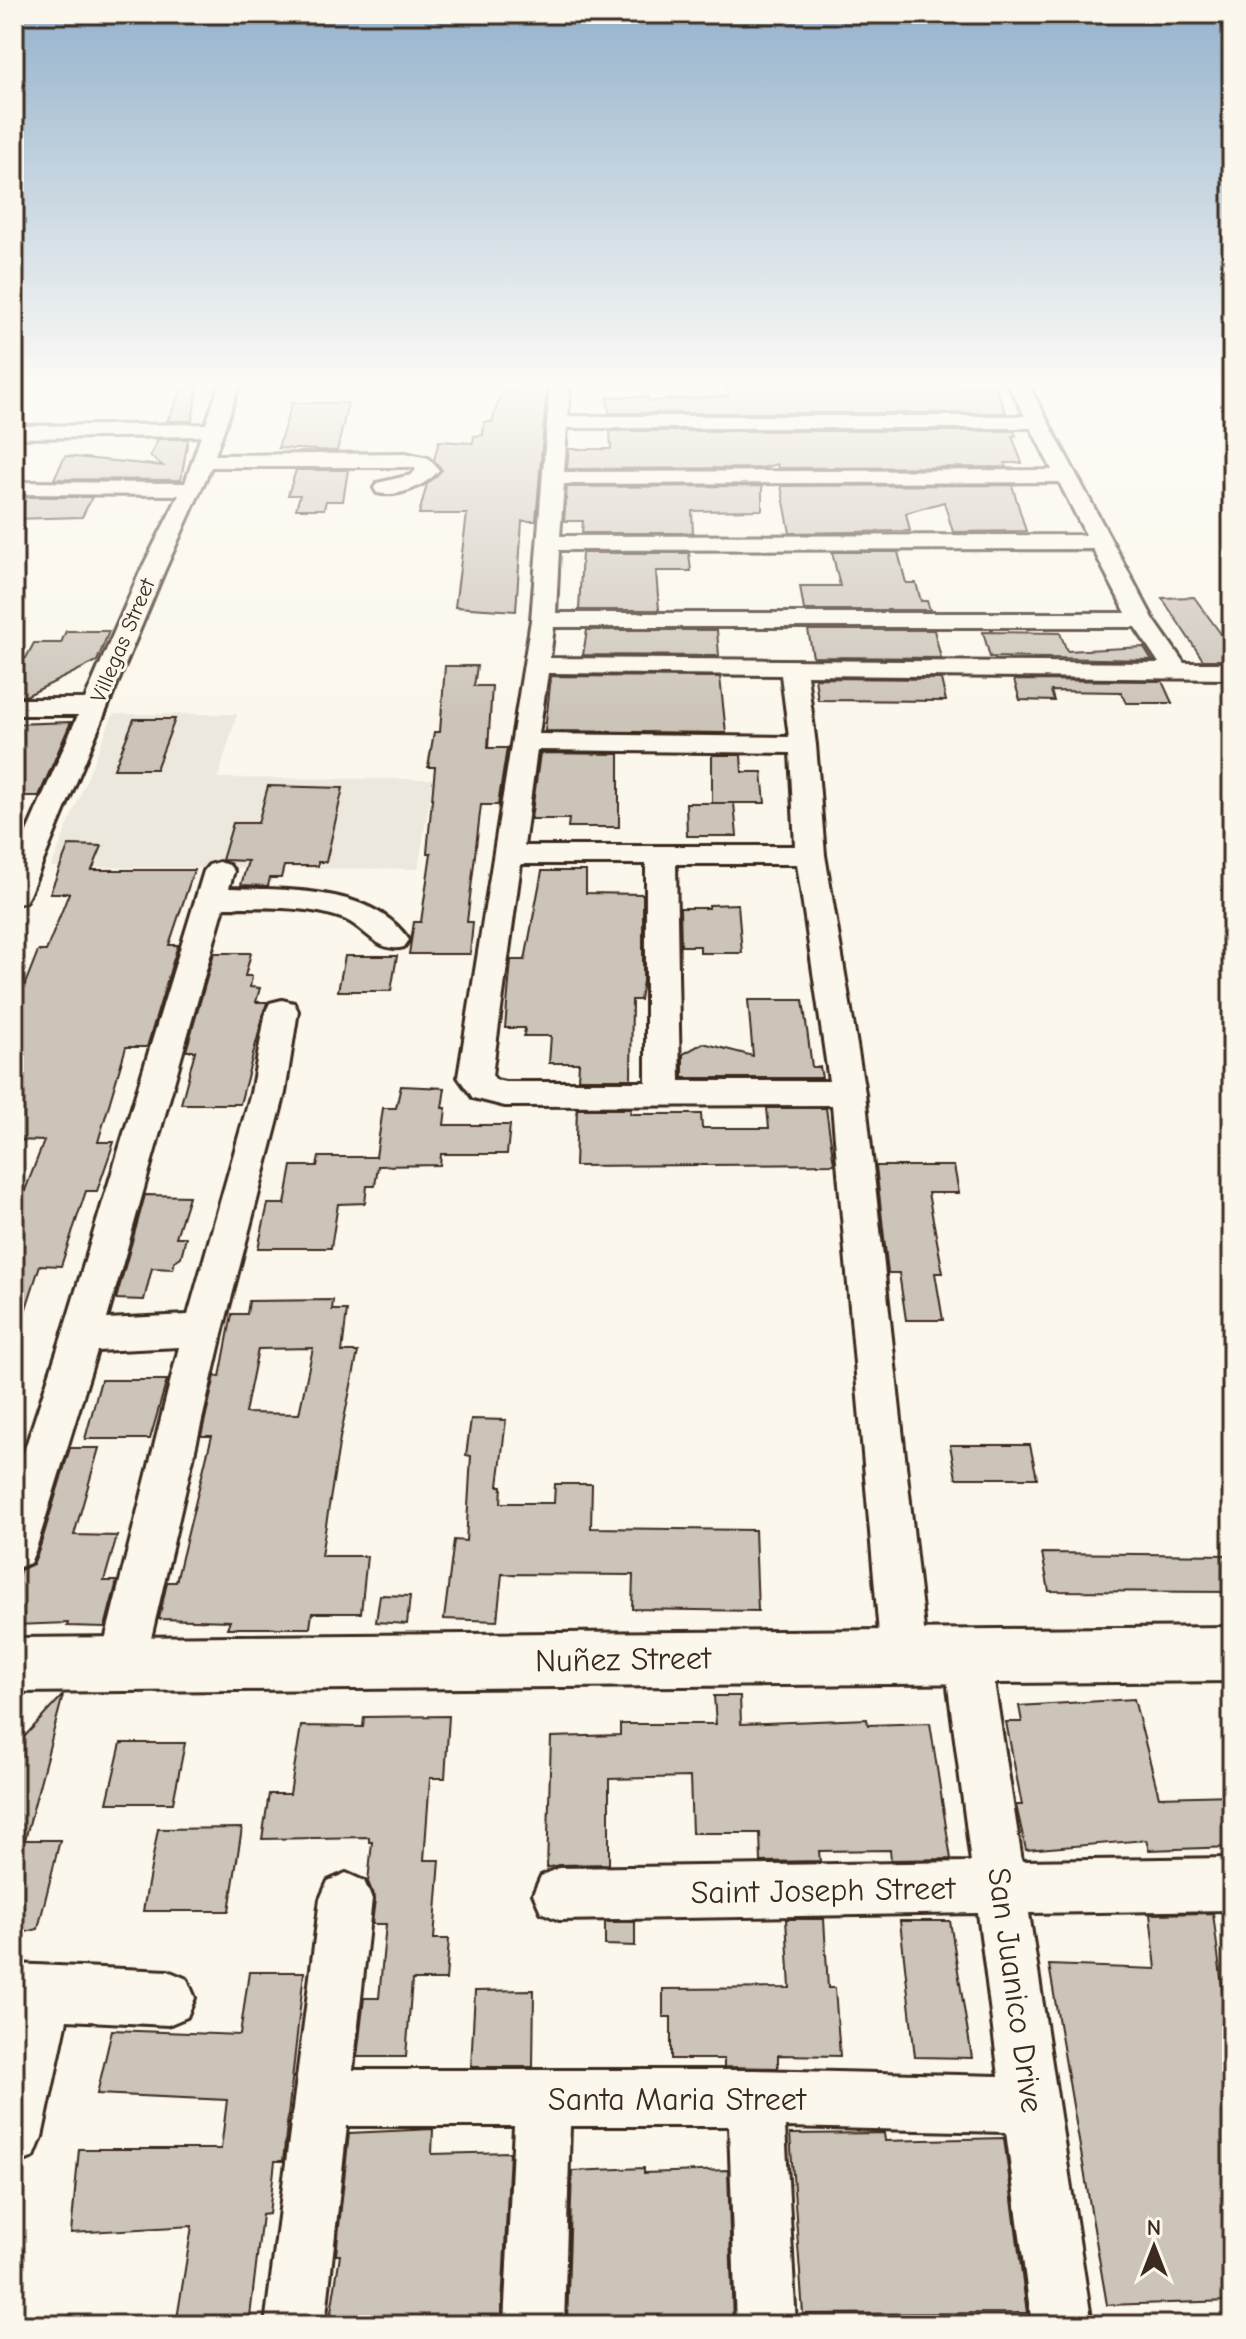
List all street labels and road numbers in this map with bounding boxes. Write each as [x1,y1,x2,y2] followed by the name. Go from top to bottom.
[85,574,161,706] street label: Villegas Street
[535,1639,712,1680] street label: Nuñez Street
[980,1865,1051,2115] street label: San Juanico Drive
[690,1870,956,1911] street label: Saint Joseph Street
[548,2081,807,2118] street label: Santa Maria Street

